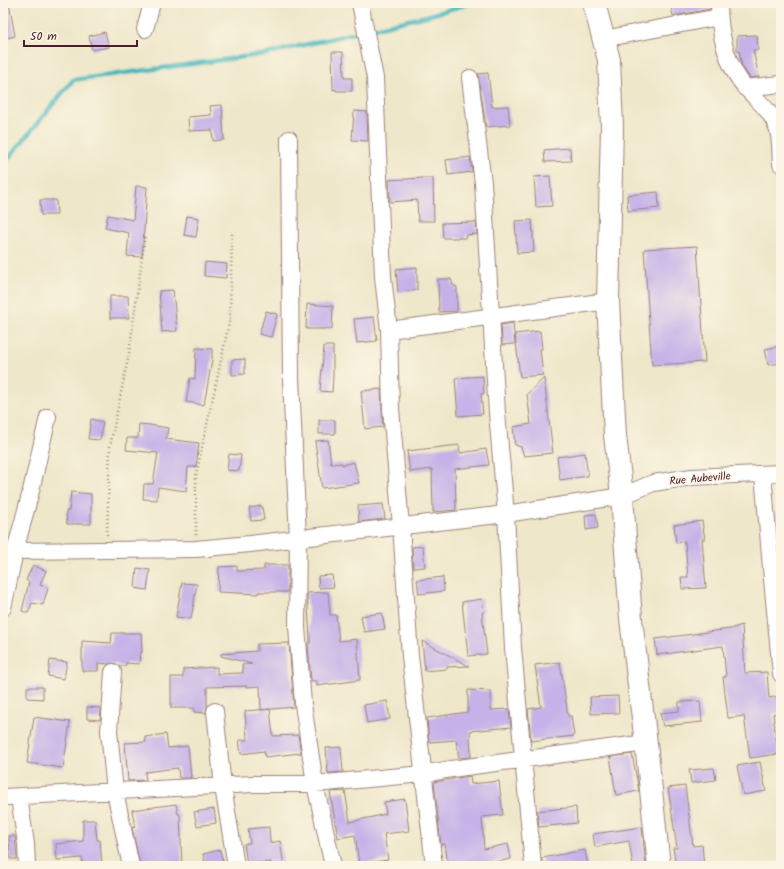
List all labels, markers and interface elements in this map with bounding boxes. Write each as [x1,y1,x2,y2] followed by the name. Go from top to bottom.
[24,22,137,48] scale bar
[30,27,57,46] text: 50 m
[669,467,731,491] street label: Rue Aubeville

